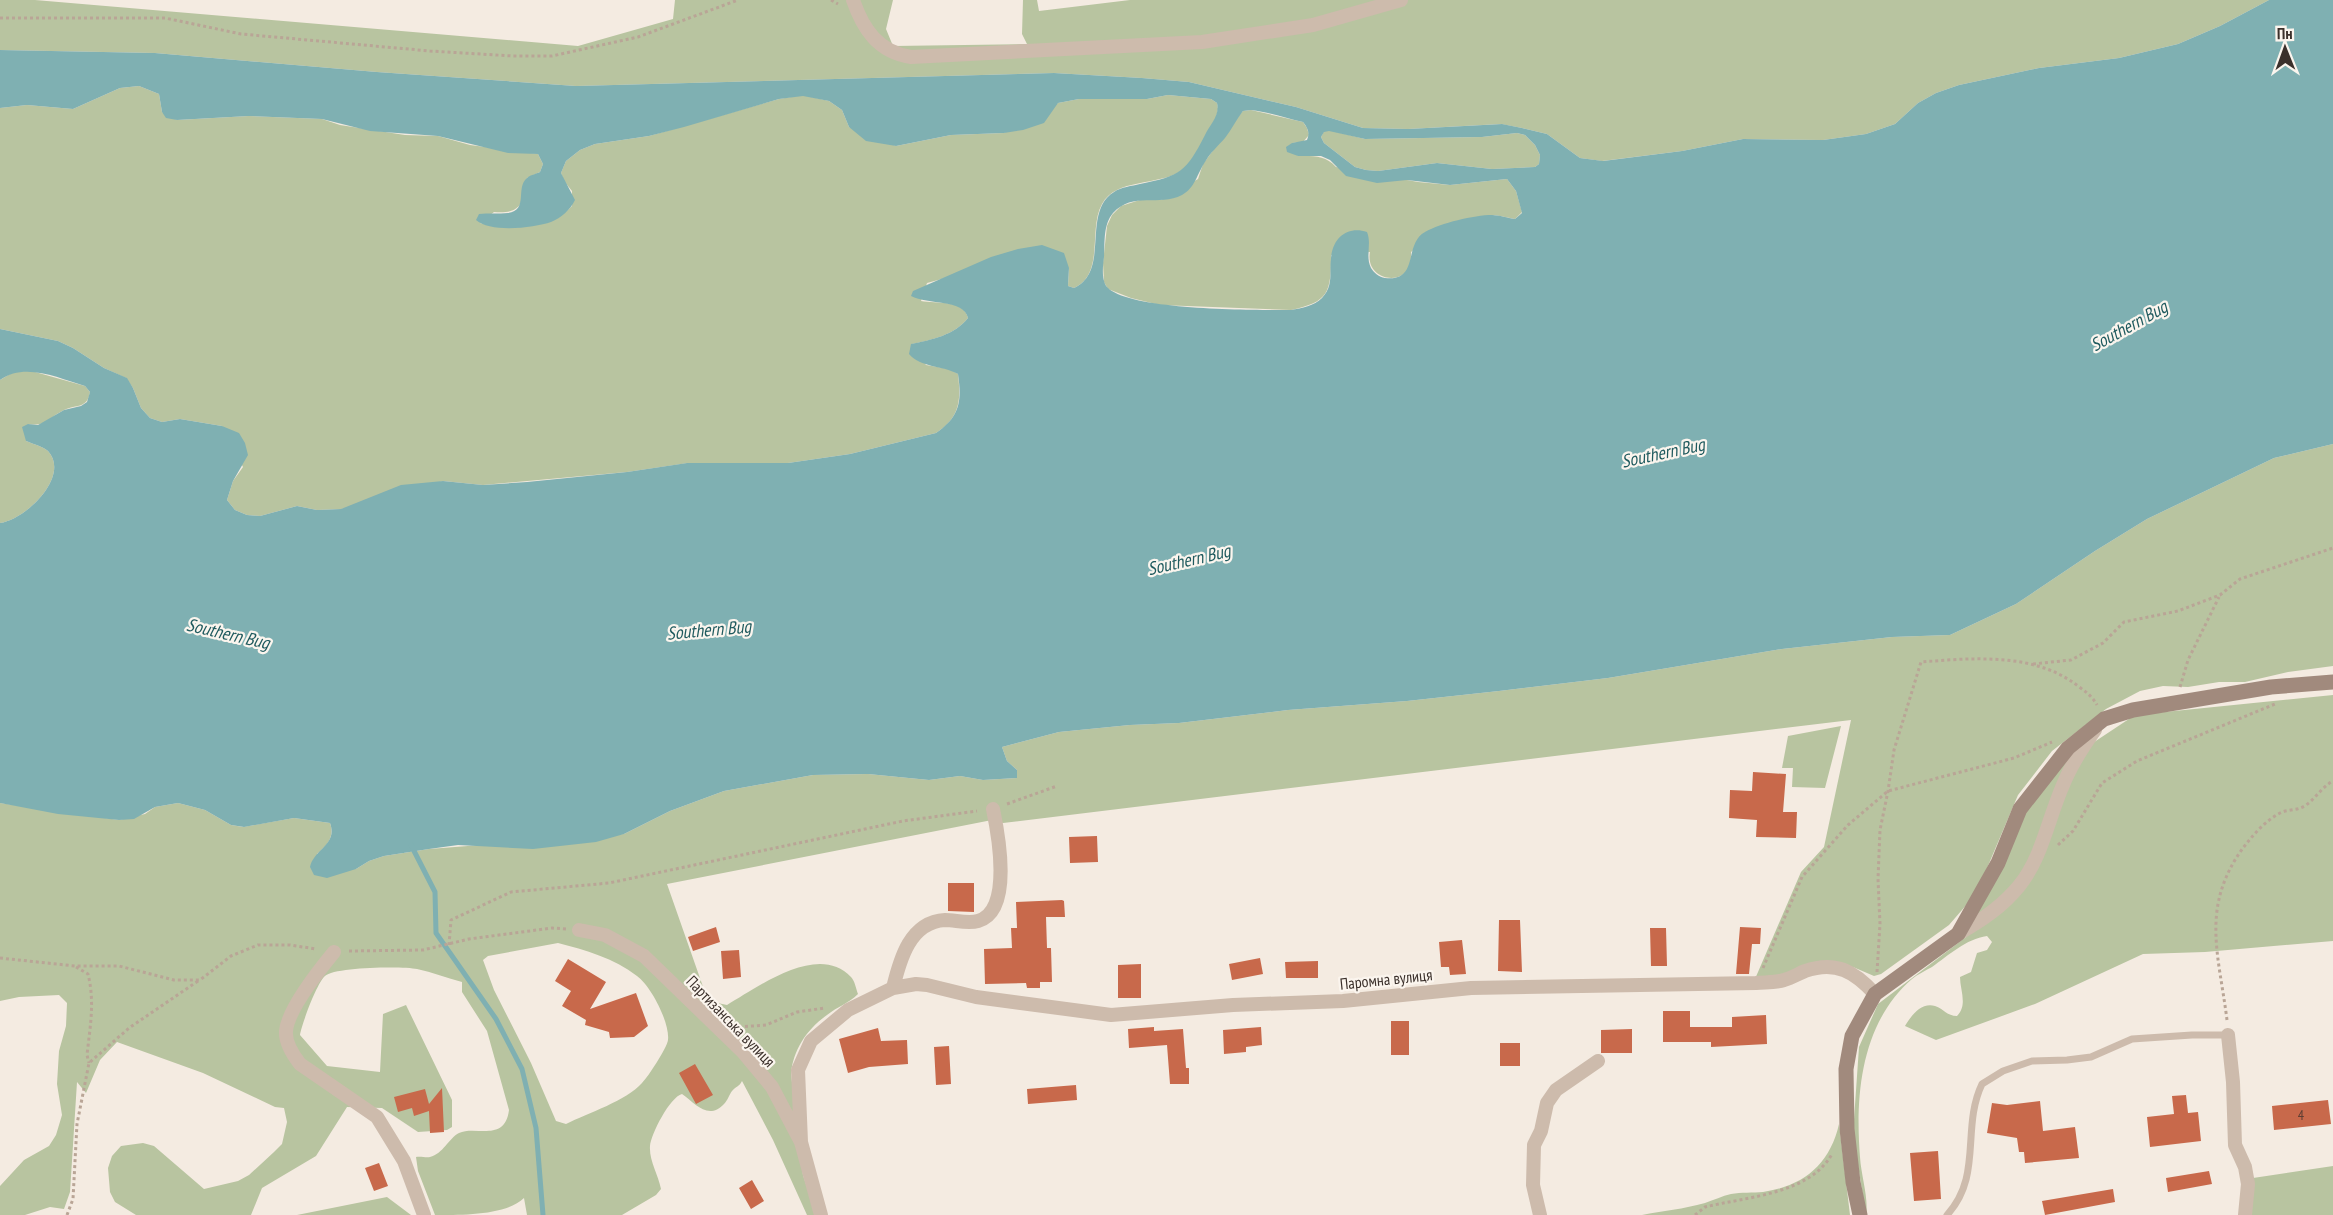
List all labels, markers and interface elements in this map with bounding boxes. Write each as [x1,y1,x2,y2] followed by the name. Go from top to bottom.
[2255,18,2315,78] north arrow
[2277,23,2293,43] text: Пн
[2086,294,2172,356] water label: Southern Bug
[1619,432,1708,473] water label: Southern Bug
[1145,539,1234,580] water label: Southern Bug
[184,613,273,654] water label: Southern Bug
[666,614,753,645] water label: Southern Bug
[1339,964,1433,994] street label: Паромна вулиця
[682,971,780,1071] street label: Партизанська вулиця
[2298,1106,2305,1124] house number: 4

